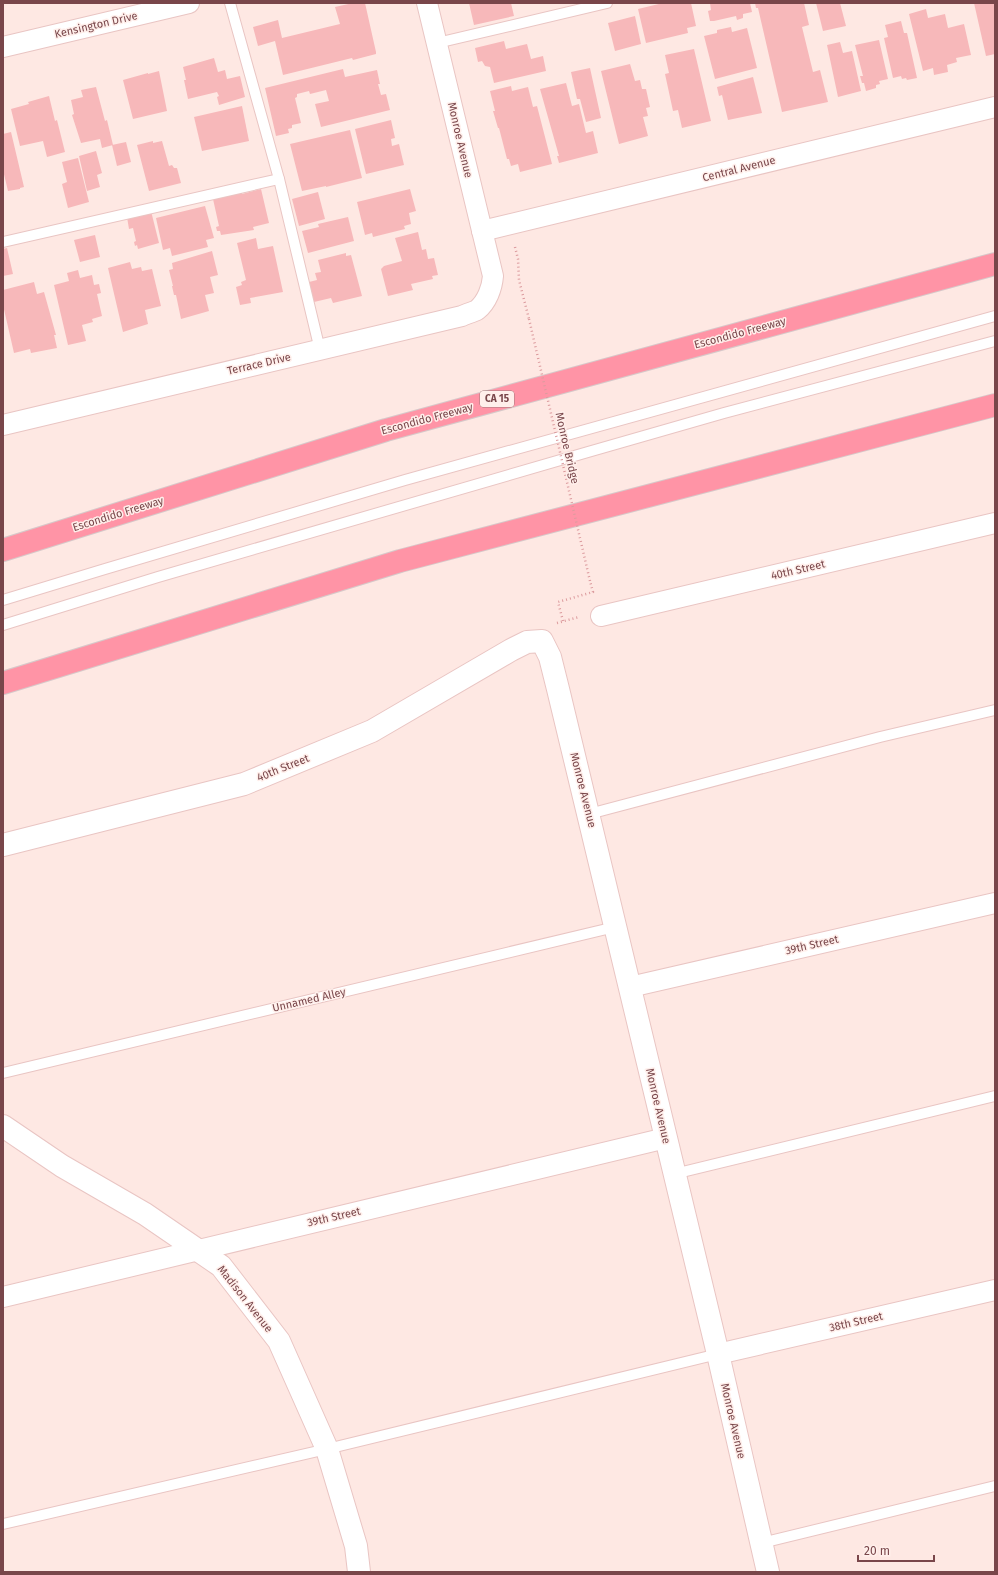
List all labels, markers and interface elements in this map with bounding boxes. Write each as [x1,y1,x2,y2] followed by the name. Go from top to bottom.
[53,9,139,41] street label: Kensington Drive
[445,101,475,179] street label: Monroe Avenue
[701,154,777,184] street label: Central Avenue
[693,314,788,351] street label: Escondido Freeway
[226,350,292,378] street label: Terrace Drive
[480,391,514,407] road number: CA 15
[380,400,475,437] street label: Escondido Freeway
[552,411,582,485] street label: Monroe Bridge
[71,494,166,534] street label: Escondido Freeway
[770,557,826,583] street label: 40th Street
[567,751,599,829] street label: Monroe Avenue
[255,752,311,784] street label: 40th Street
[784,933,840,957] street label: 39th Street
[271,985,348,1015] street label: Unnamed Alley
[643,1067,673,1145] street label: Monroe Avenue
[306,1205,362,1229] street label: 39th Street
[215,1263,275,1335] street label: Madison Avenue
[828,1310,884,1334] street label: 38th Street
[718,1382,748,1460] street label: Monroe Avenue
[858,1537,934,1563] scale bar
[864,1544,890,1558] text: 20 m

